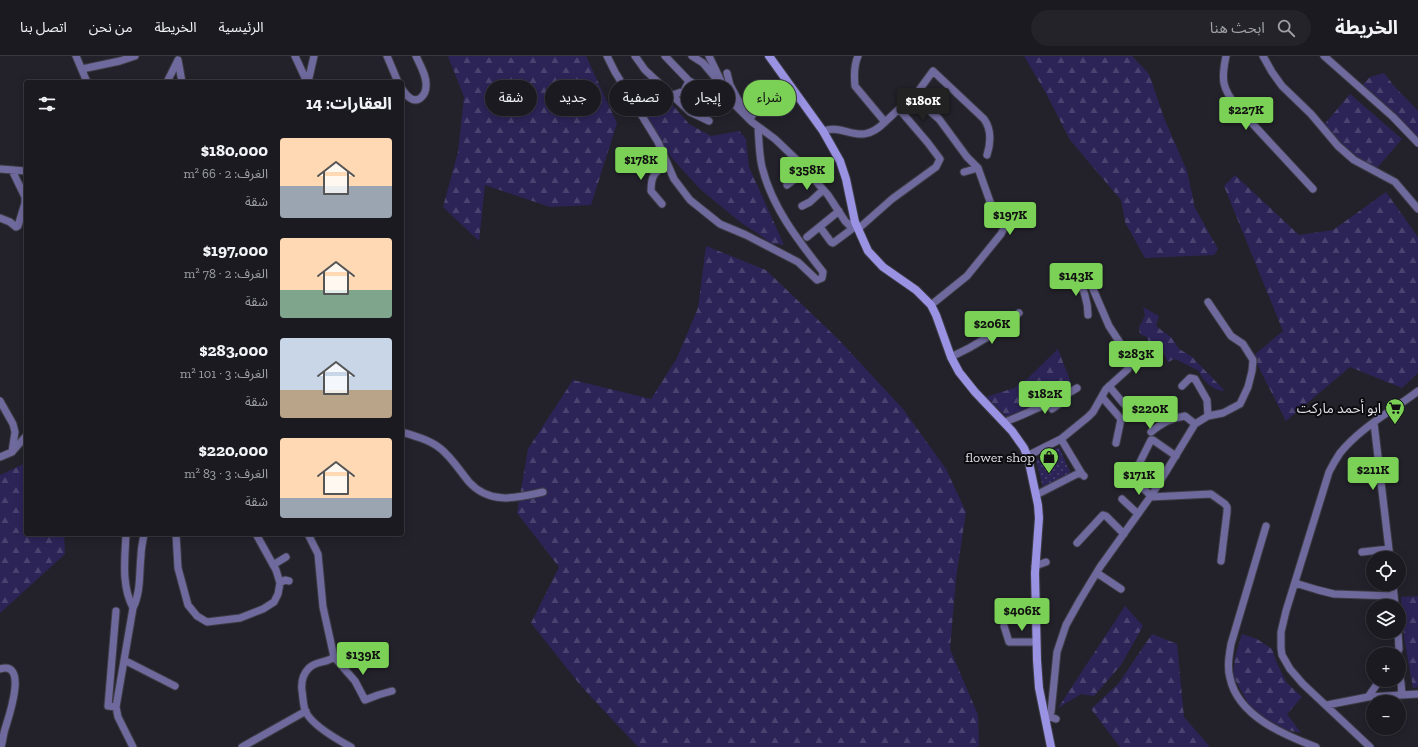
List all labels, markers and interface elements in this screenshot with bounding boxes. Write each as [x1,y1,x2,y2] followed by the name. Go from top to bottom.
[1031,10,1311,46] search box
[1335,16,1398,39] text: الخريطة
[1275,17,1297,39] icon: search
[20,19,67,36] text: اتصل بنا
[89,19,133,36] text: من نحن
[155,19,196,36] text: الخريطة
[218,19,263,36] text: الرئيسية
[1210,19,1265,37] text: ابحث هنا
[485,80,537,116] chip: شقة
[545,80,601,116] chip: جديد
[609,80,673,116] chip: تصفية
[681,80,735,116] chip: إيجار
[743,80,796,116] chip: شراء
[895,88,951,122] pin: $180K
[36,93,58,115] icon: filters
[306,93,392,113] text: العقارات: 14
[906,93,940,108] text: $180K
[1218,97,1274,131] pin: $227K
[1228,102,1264,117] text: $227K
[201,140,268,160] text: $180,000
[613,147,669,181] pin: $178K
[624,152,658,167] text: $178K
[312,154,360,202] icon: home
[779,157,835,191] pin: $358K
[789,162,825,177] text: $358K
[183,166,268,181] text: الغرف: 2 · 66 m²
[245,194,268,209] text: شقة
[982,202,1038,236] pin: $197K
[993,207,1027,222] text: $197K
[203,240,268,260] text: $197,000
[312,254,360,302] icon: home
[1048,263,1104,297] pin: $143K
[184,266,268,281] text: الغرف: 2 · 78 m²
[1059,268,1093,283] text: $143K
[245,294,268,309] text: شقة
[964,311,1020,345] pin: $206K
[974,316,1010,331] text: $206K
[199,340,268,360] text: $283,000
[1108,341,1164,375] pin: $283K
[1118,346,1154,361] text: $283K
[312,354,360,402] icon: home
[180,366,268,381] text: الغرف: 3 · 101 m²
[1017,381,1073,415] pin: $182K
[1028,386,1062,401] text: $182K
[245,394,268,409] text: شقة
[1122,396,1178,430] pin: $220K
[1384,397,1406,425] supermarket icon: ابو أحمد ماركت
[1297,399,1381,417] place label: ابو أحمد ماركت
[1132,401,1168,416] text: $220K
[198,440,268,460] text: $220,000
[1038,446,1060,474] shop icon: flower shop
[965,449,1035,466] place label: flower shop
[312,454,360,502] icon: home
[1345,457,1401,491] pin: $211K
[1111,462,1167,496] pin: $171K
[1357,462,1389,477] text: $211K
[184,466,268,481] text: الغرف: 3 · 83 m²
[1123,467,1155,482] text: $171K
[245,494,268,509] text: شقة
[1366,551,1406,735] map controls
[1366,551,1406,591] button: locate
[994,598,1050,632] pin: $406K
[1366,599,1406,639] button: layers
[1003,603,1041,618] text: $406K
[335,642,391,676] pin: $139K
[346,647,380,662] text: $139K
[1366,647,1406,687] button: +
[1366,695,1406,735] button: −

